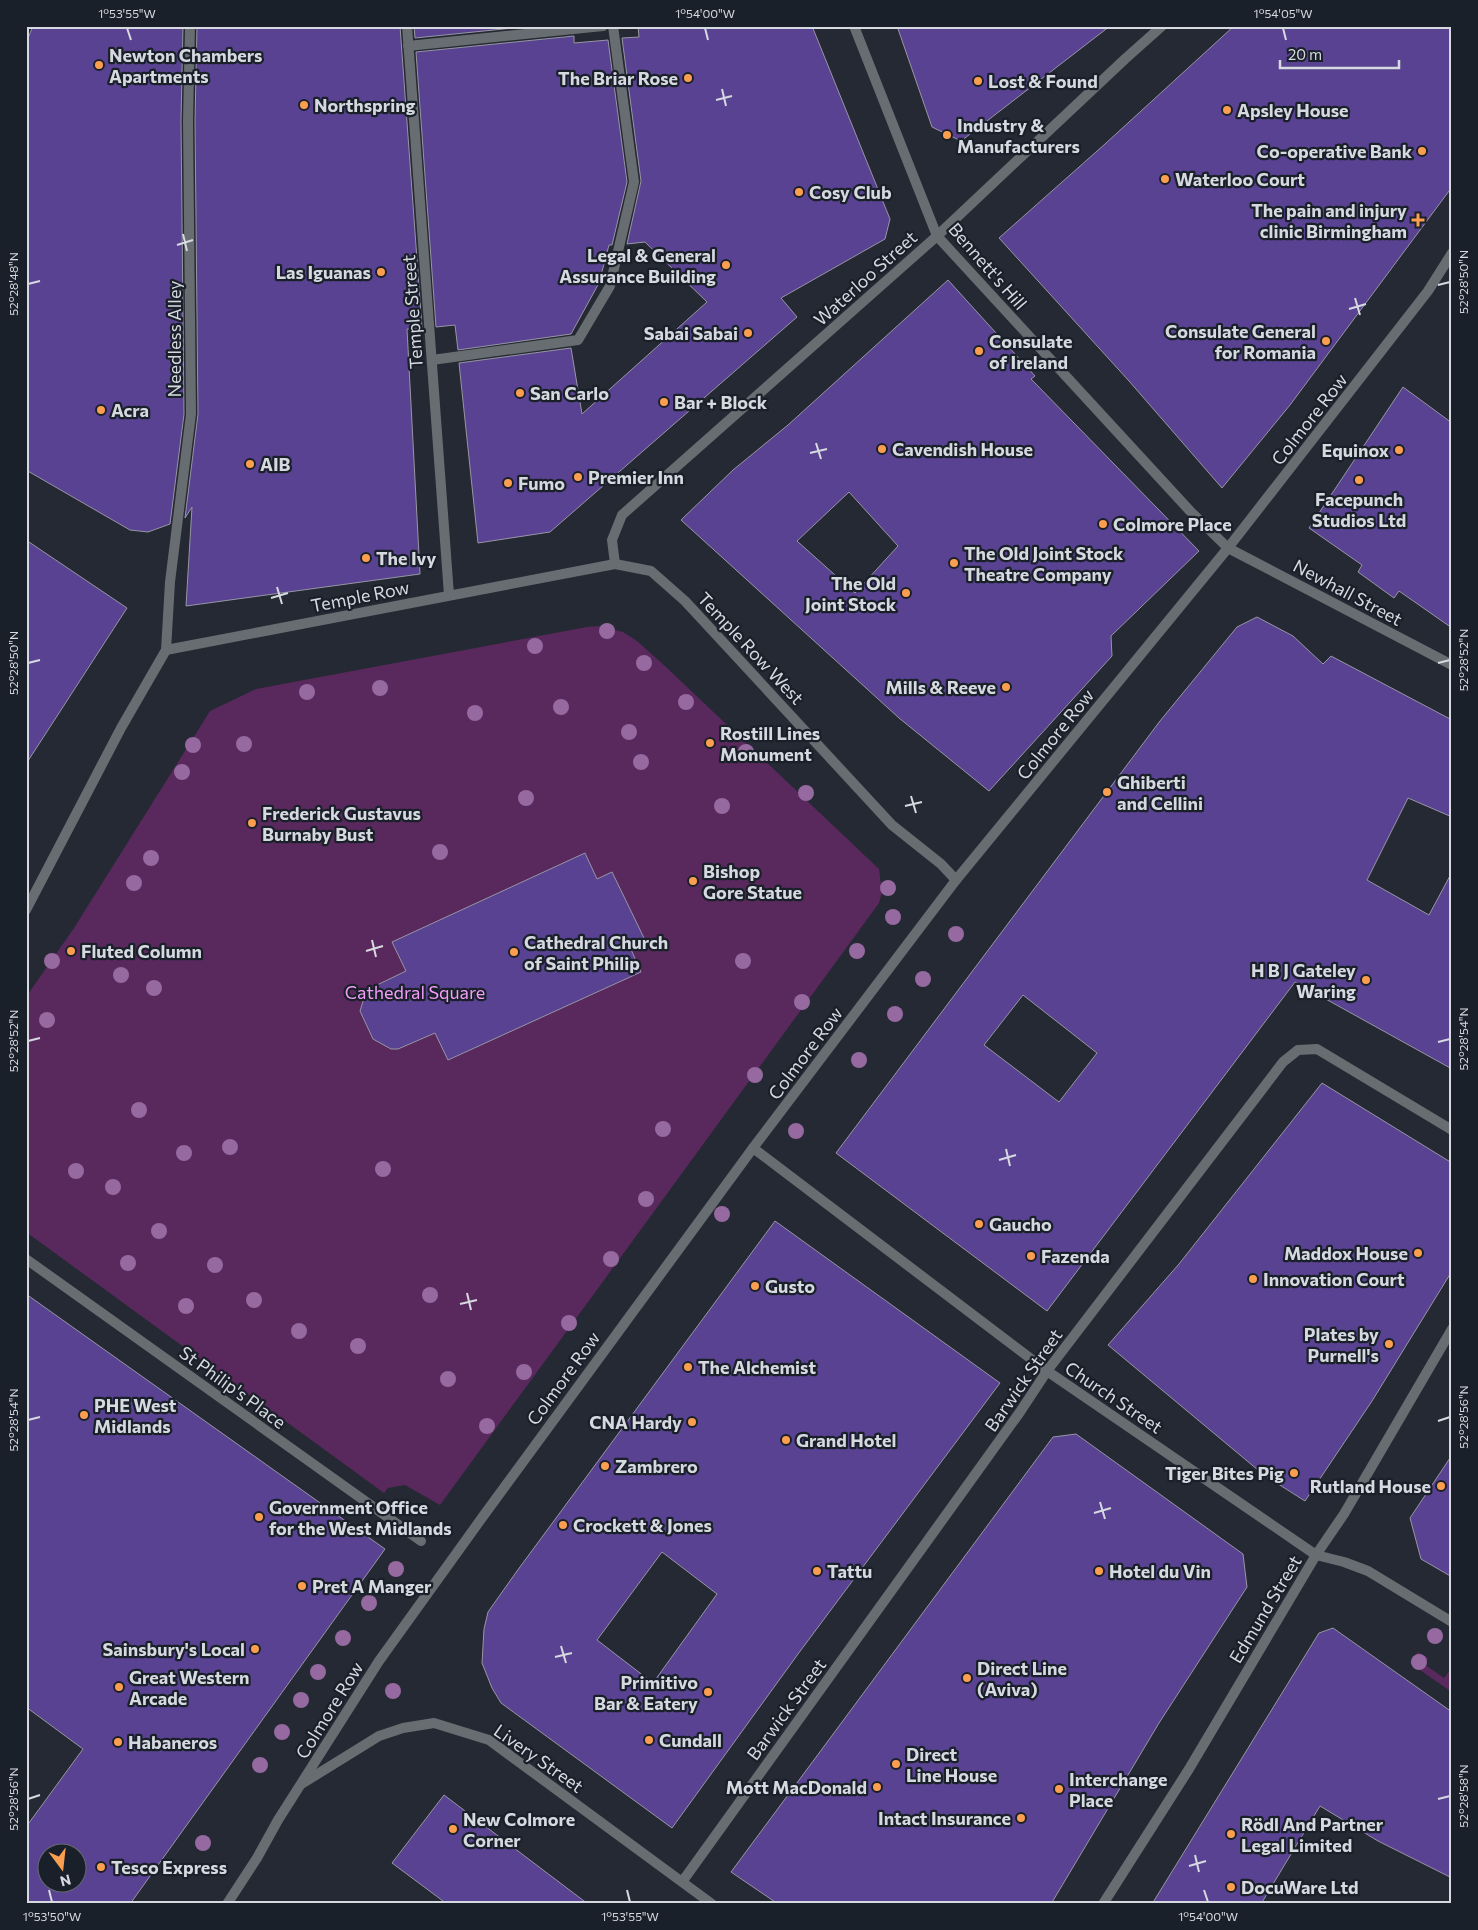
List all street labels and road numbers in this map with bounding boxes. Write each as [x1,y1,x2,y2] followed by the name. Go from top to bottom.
[944,218,1032,314] street label: Bennett's Hill
[809,226,921,330] street label: Waterloo Street
[397,254,427,370] street label: Temple Street
[163,281,185,397] street label: Needless Alley
[1266,369,1352,469] street label: Colmore Row
[1290,554,1406,630] street label: Newhall Street
[309,576,411,616] street label: Temple Row
[693,587,809,709] street label: Temple Row West
[1012,684,1098,784] street label: Colmore Row
[763,1002,847,1104] street label: Colmore Row
[980,1324,1066,1436] street label: Barwick Street
[522,1327,604,1429] street label: Colmore Row
[175,1341,291,1433] street label: St Philip's Place
[1061,1356,1167,1438] street label: Church Street
[1224,1551,1306,1667] street label: Edmund Street
[742,1654,830,1764] street label: Barwick Street
[290,1657,368,1763] street label: Colmore Row
[490,1719,588,1797] street label: Livery Street

